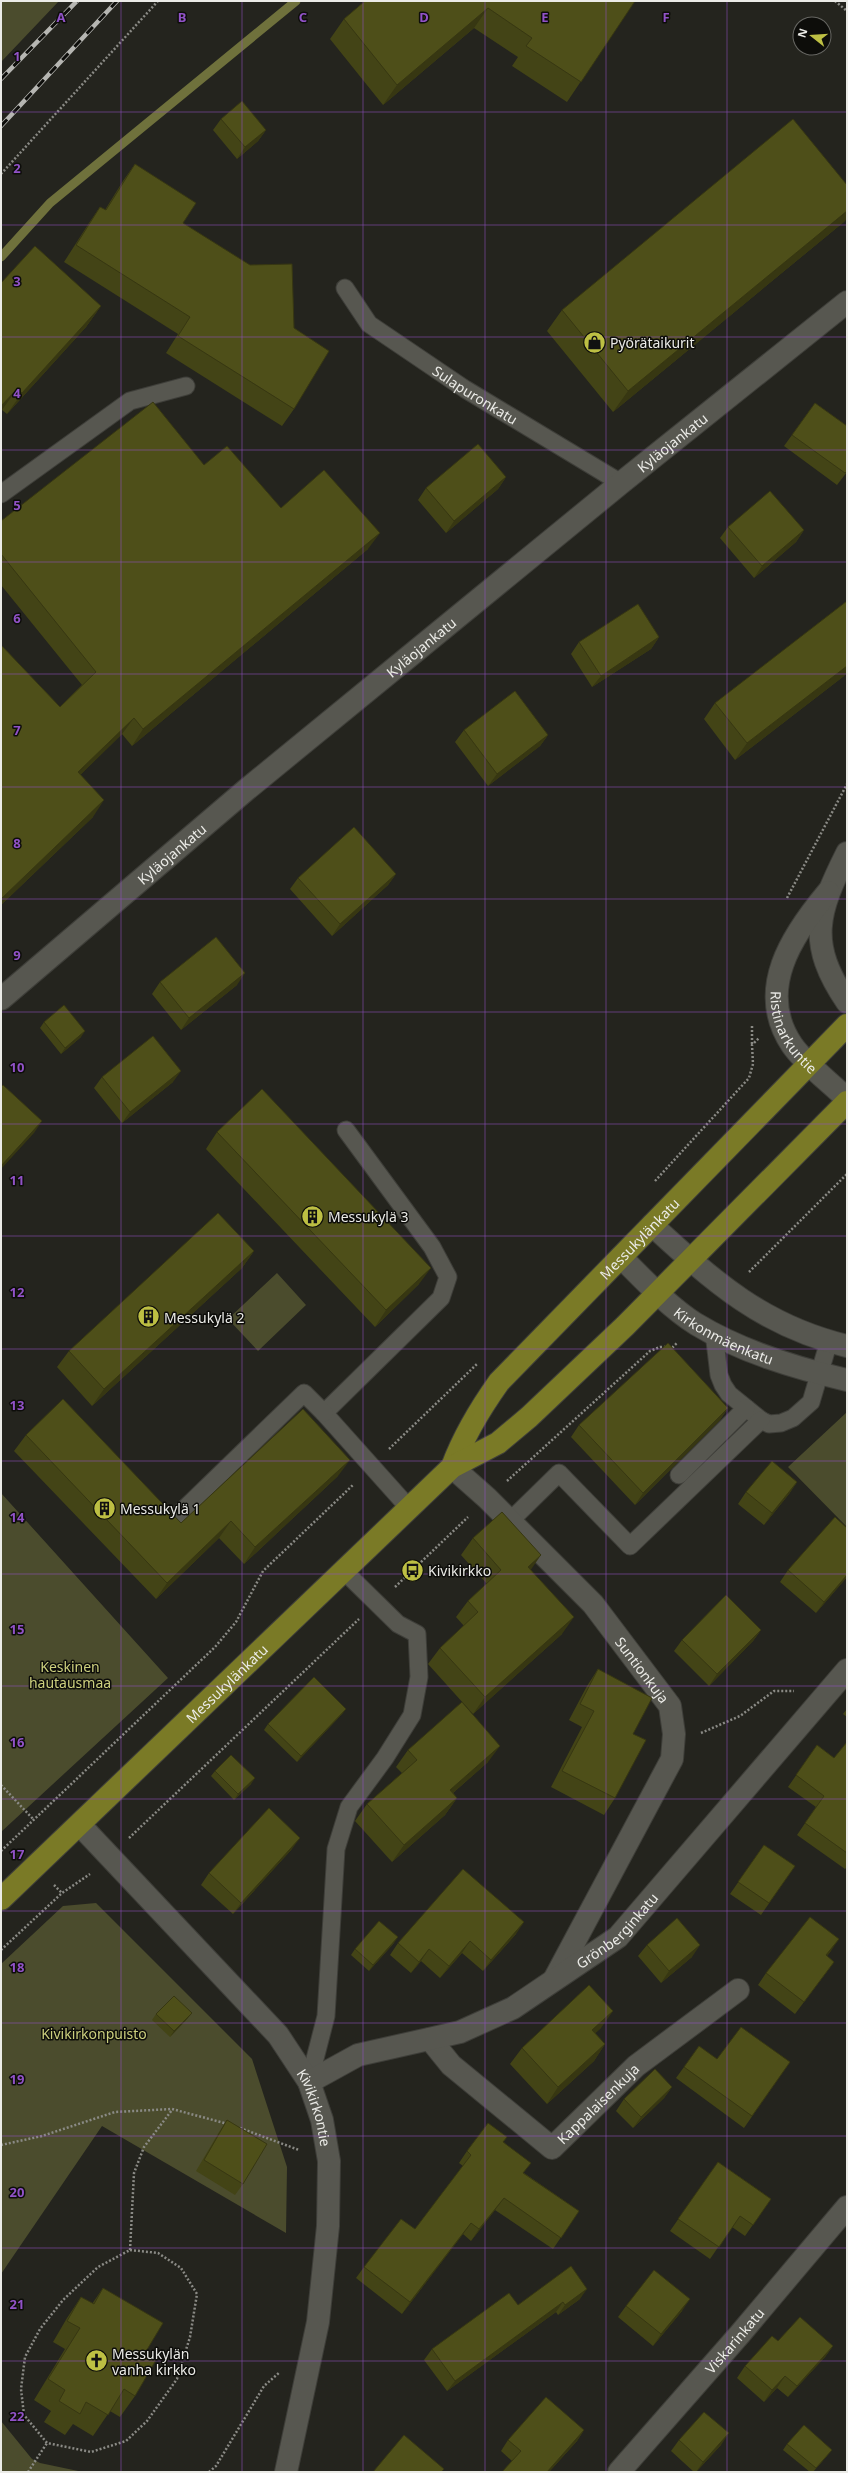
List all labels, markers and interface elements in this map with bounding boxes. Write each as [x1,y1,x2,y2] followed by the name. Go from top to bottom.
[57,8,66,26] text: A
[178,8,186,26] text: B
[299,8,307,26] text: C
[419,8,429,26] text: D
[541,8,549,26] text: E
[662,8,670,26] text: F
[792,16,832,56] north arrow
[793,26,810,39] text: N
[13,47,21,65] text: 1
[13,159,21,177] text: 2
[13,272,21,290] text: 3
[581,329,607,355] shop icon: Pyörätaikurit
[610,333,695,352] place label: Pyörätaikurit
[429,361,521,428] street label: Sulapuronkatu
[13,384,21,402] text: 4
[633,408,711,476] street label: Kyläojankatu
[13,496,21,514] text: 5
[13,609,21,627] text: 6
[382,613,460,681] street label: Kyläojankatu
[13,721,21,739] text: 7
[133,819,210,888] street label: Kyläojankatu
[13,834,21,852] text: 8
[13,946,21,964] text: 9
[767,991,822,1077] street label: Ristinarkuntie
[10,1058,24,1076] text: 10
[10,1171,24,1189] text: 11
[595,1194,683,1283] street label: Messukylänkatu
[299,1203,325,1229] building icon: Messukylä 3
[328,1207,408,1226] place label: Messukylä 3
[10,1283,24,1301] text: 12
[670,1302,776,1368] street label: Kirkonmäenkatu
[136,1304,162,1330] building icon: Messukylä 2
[164,1308,244,1327] place label: Messukylä 2
[10,1396,24,1414] text: 13
[91,1495,117,1521] building icon: Messukylä 1
[120,1499,200,1518] place label: Messukylä 1
[10,1508,25,1526] text: 14
[400,1557,426,1583] bus stop icon: Kivikirkko
[428,1561,491,1580] place label: Kivikirkko
[10,1620,24,1638] text: 15
[611,1633,674,1707] street label: Suntionkuja
[181,1639,271,1727] street label: Messukylänkatu
[29,1657,111,1692] park label: Keskinen hautausmaa
[10,1733,24,1751] text: 16
[10,1845,24,1863] text: 17
[572,1888,662,1972] street label: Grönberginkatu
[10,1958,24,1976] text: 18
[41,2024,147,2043] park label: Kivikirkonpuisto
[553,2059,643,2148] street label: Kappalaisenkuja
[293,2065,336,2148] street label: Kivikirkontie
[10,2070,24,2088] text: 19
[10,2183,24,2201] text: 20
[10,2295,24,2313] text: 21
[700,2303,768,2377] street label: Viskarinkatu
[112,2344,196,2379] place label: Messukylän vanha kirkko
[84,2348,110,2374] church icon: Messukylän vanha kirkko
[10,2407,24,2425] text: 22

